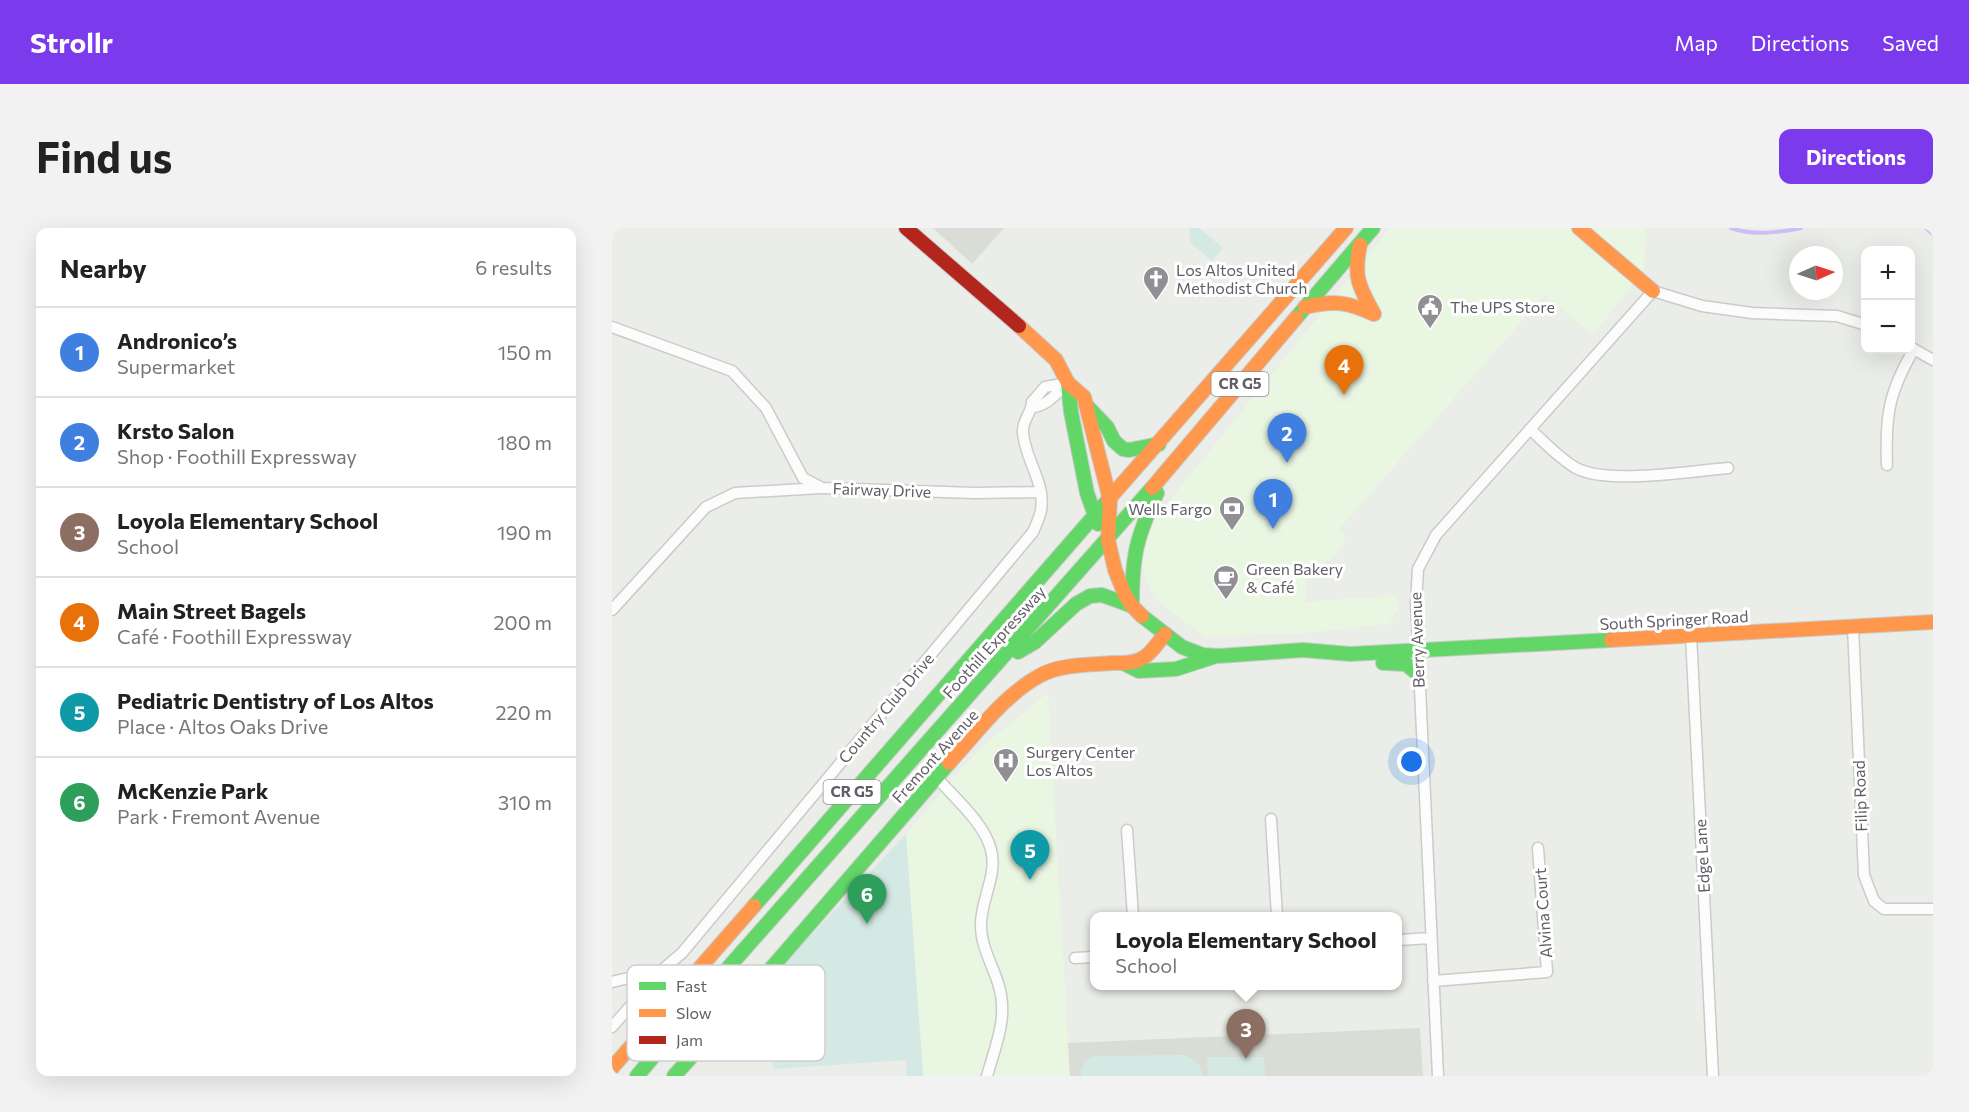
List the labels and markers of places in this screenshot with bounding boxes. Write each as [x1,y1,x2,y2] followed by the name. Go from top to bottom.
[1176,260,1307,297] place label: Los Altos United Methodist Church
[1141,264,1171,302] church icon: Los Altos United Methodist Church
[1415,292,1445,330] public building icon: The UPS Store
[1450,297,1555,316] place label: The UPS Store
[1324,346,1364,395] pin: 4
[1268,414,1306,463] pin: 2
[1254,480,1292,529] pin: 1
[1217,494,1247,532] bank icon: Wells Fargo
[1128,499,1212,518] place label: Wells Fargo
[1246,559,1343,596] place label: Green Bakery & Café
[1211,563,1241,601] cafe icon: Green Bakery & Café
[1026,742,1136,779] place label: Surgery Center Los Altos
[991,746,1021,784] hospital icon: Surgery Center Los Altos
[1010,830,1050,880] pin: 5
[848,874,886,924] pin: 6
[1226,1010,1266,1059] pin: 3

